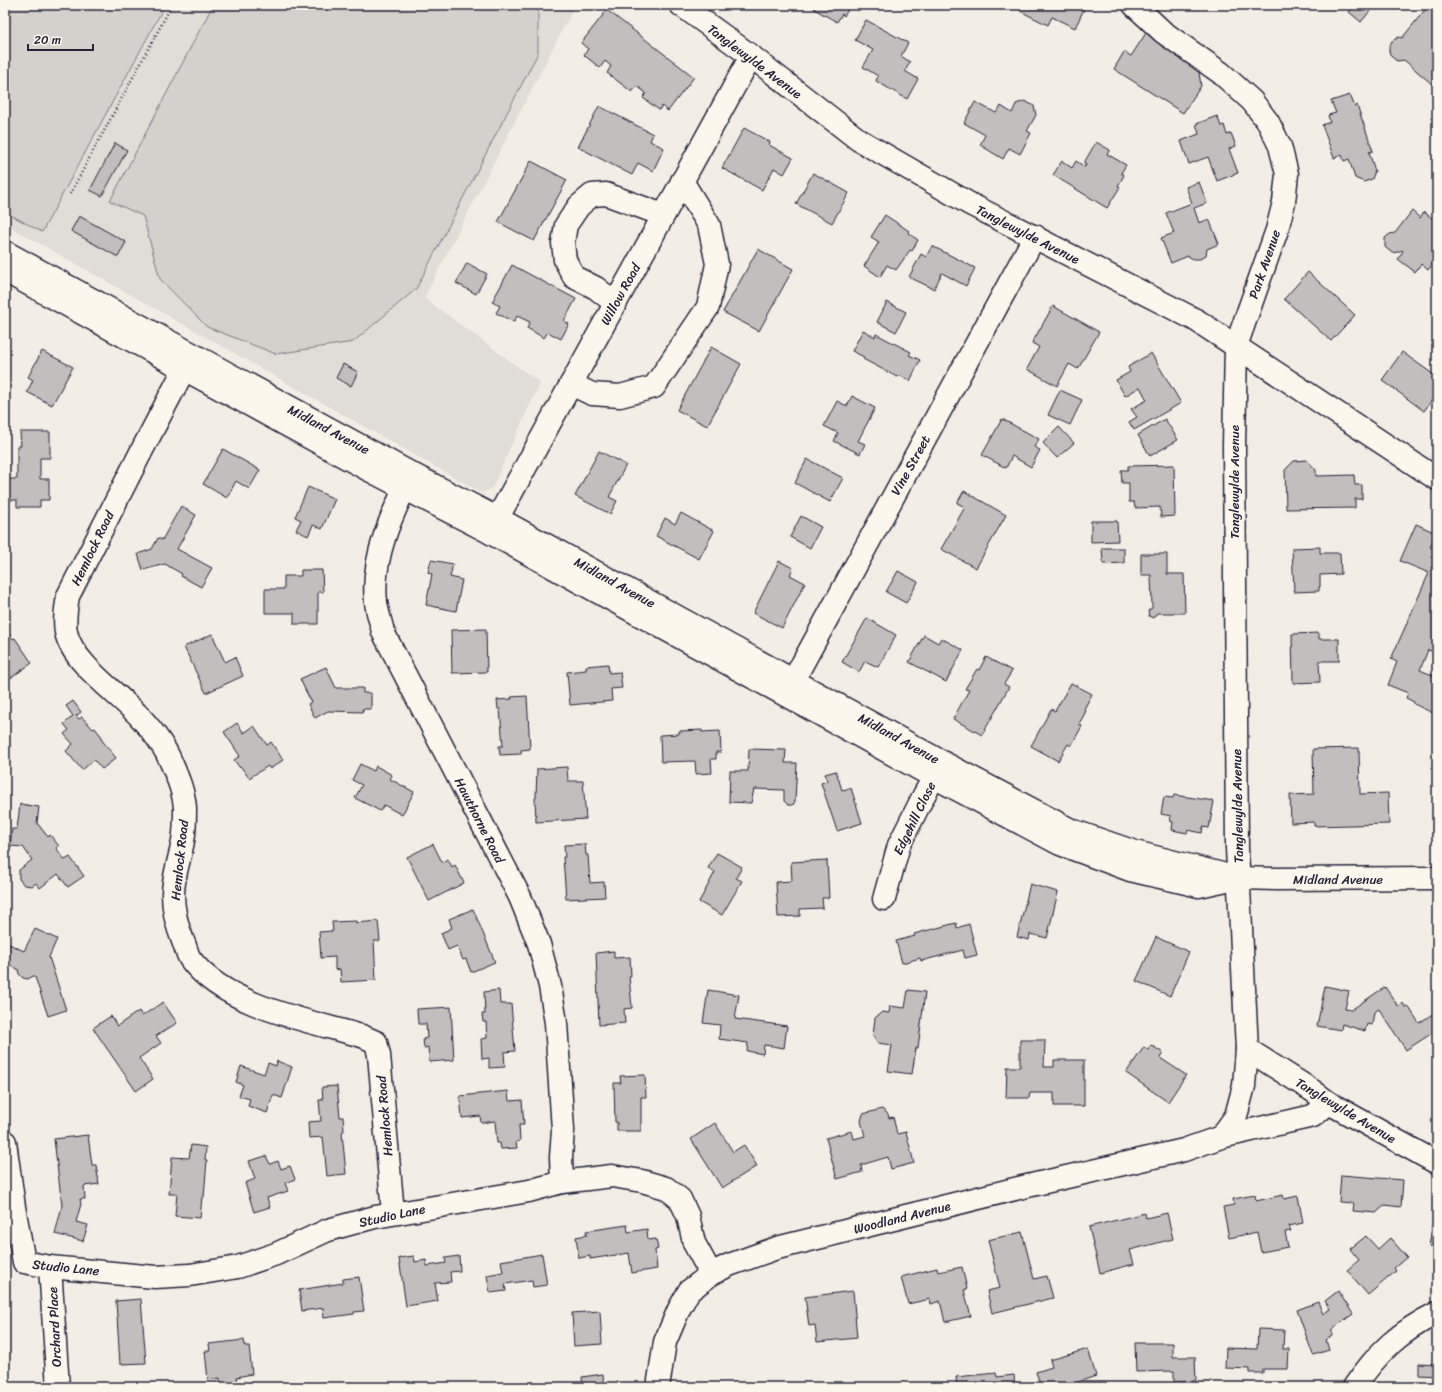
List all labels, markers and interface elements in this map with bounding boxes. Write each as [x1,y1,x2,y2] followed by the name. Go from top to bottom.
[702,18,807,105] street label: Tanglewylde Avenue
[28,26,93,52] scale bar
[34,29,61,51] text: 20 m
[972,198,1084,271] street label: Tanglewylde Avenue
[1242,226,1287,302] street label: Park Avenue
[594,258,647,329] street label: Willow Road
[284,398,374,461] street label: Midland Avenue
[1223,425,1246,539] street label: Tanglewylde Avenue
[884,430,937,500] street label: Vine Street
[64,506,121,590] street label: Hemlock Road
[570,551,660,614] street label: Midland Avenue
[854,707,944,770] street label: Midland Avenue
[1225,749,1250,863] street label: Tanglewylde Avenue
[448,773,512,868] street label: Hawthorne Road
[887,777,942,859] street label: Edgehill Close
[164,818,195,901] street label: Hemlock Road
[1293,868,1383,891] street label: Midland Avenue
[1291,1071,1401,1150] street label: Tanglewylde Avenue
[369,1074,399,1157] street label: Hemlock Road
[851,1194,953,1241] street label: Woodland Avenue
[357,1197,428,1234] street label: Studio Lane
[31,1253,101,1282] street label: Studio Lane
[41,1286,68,1368] street label: Orchard Place

